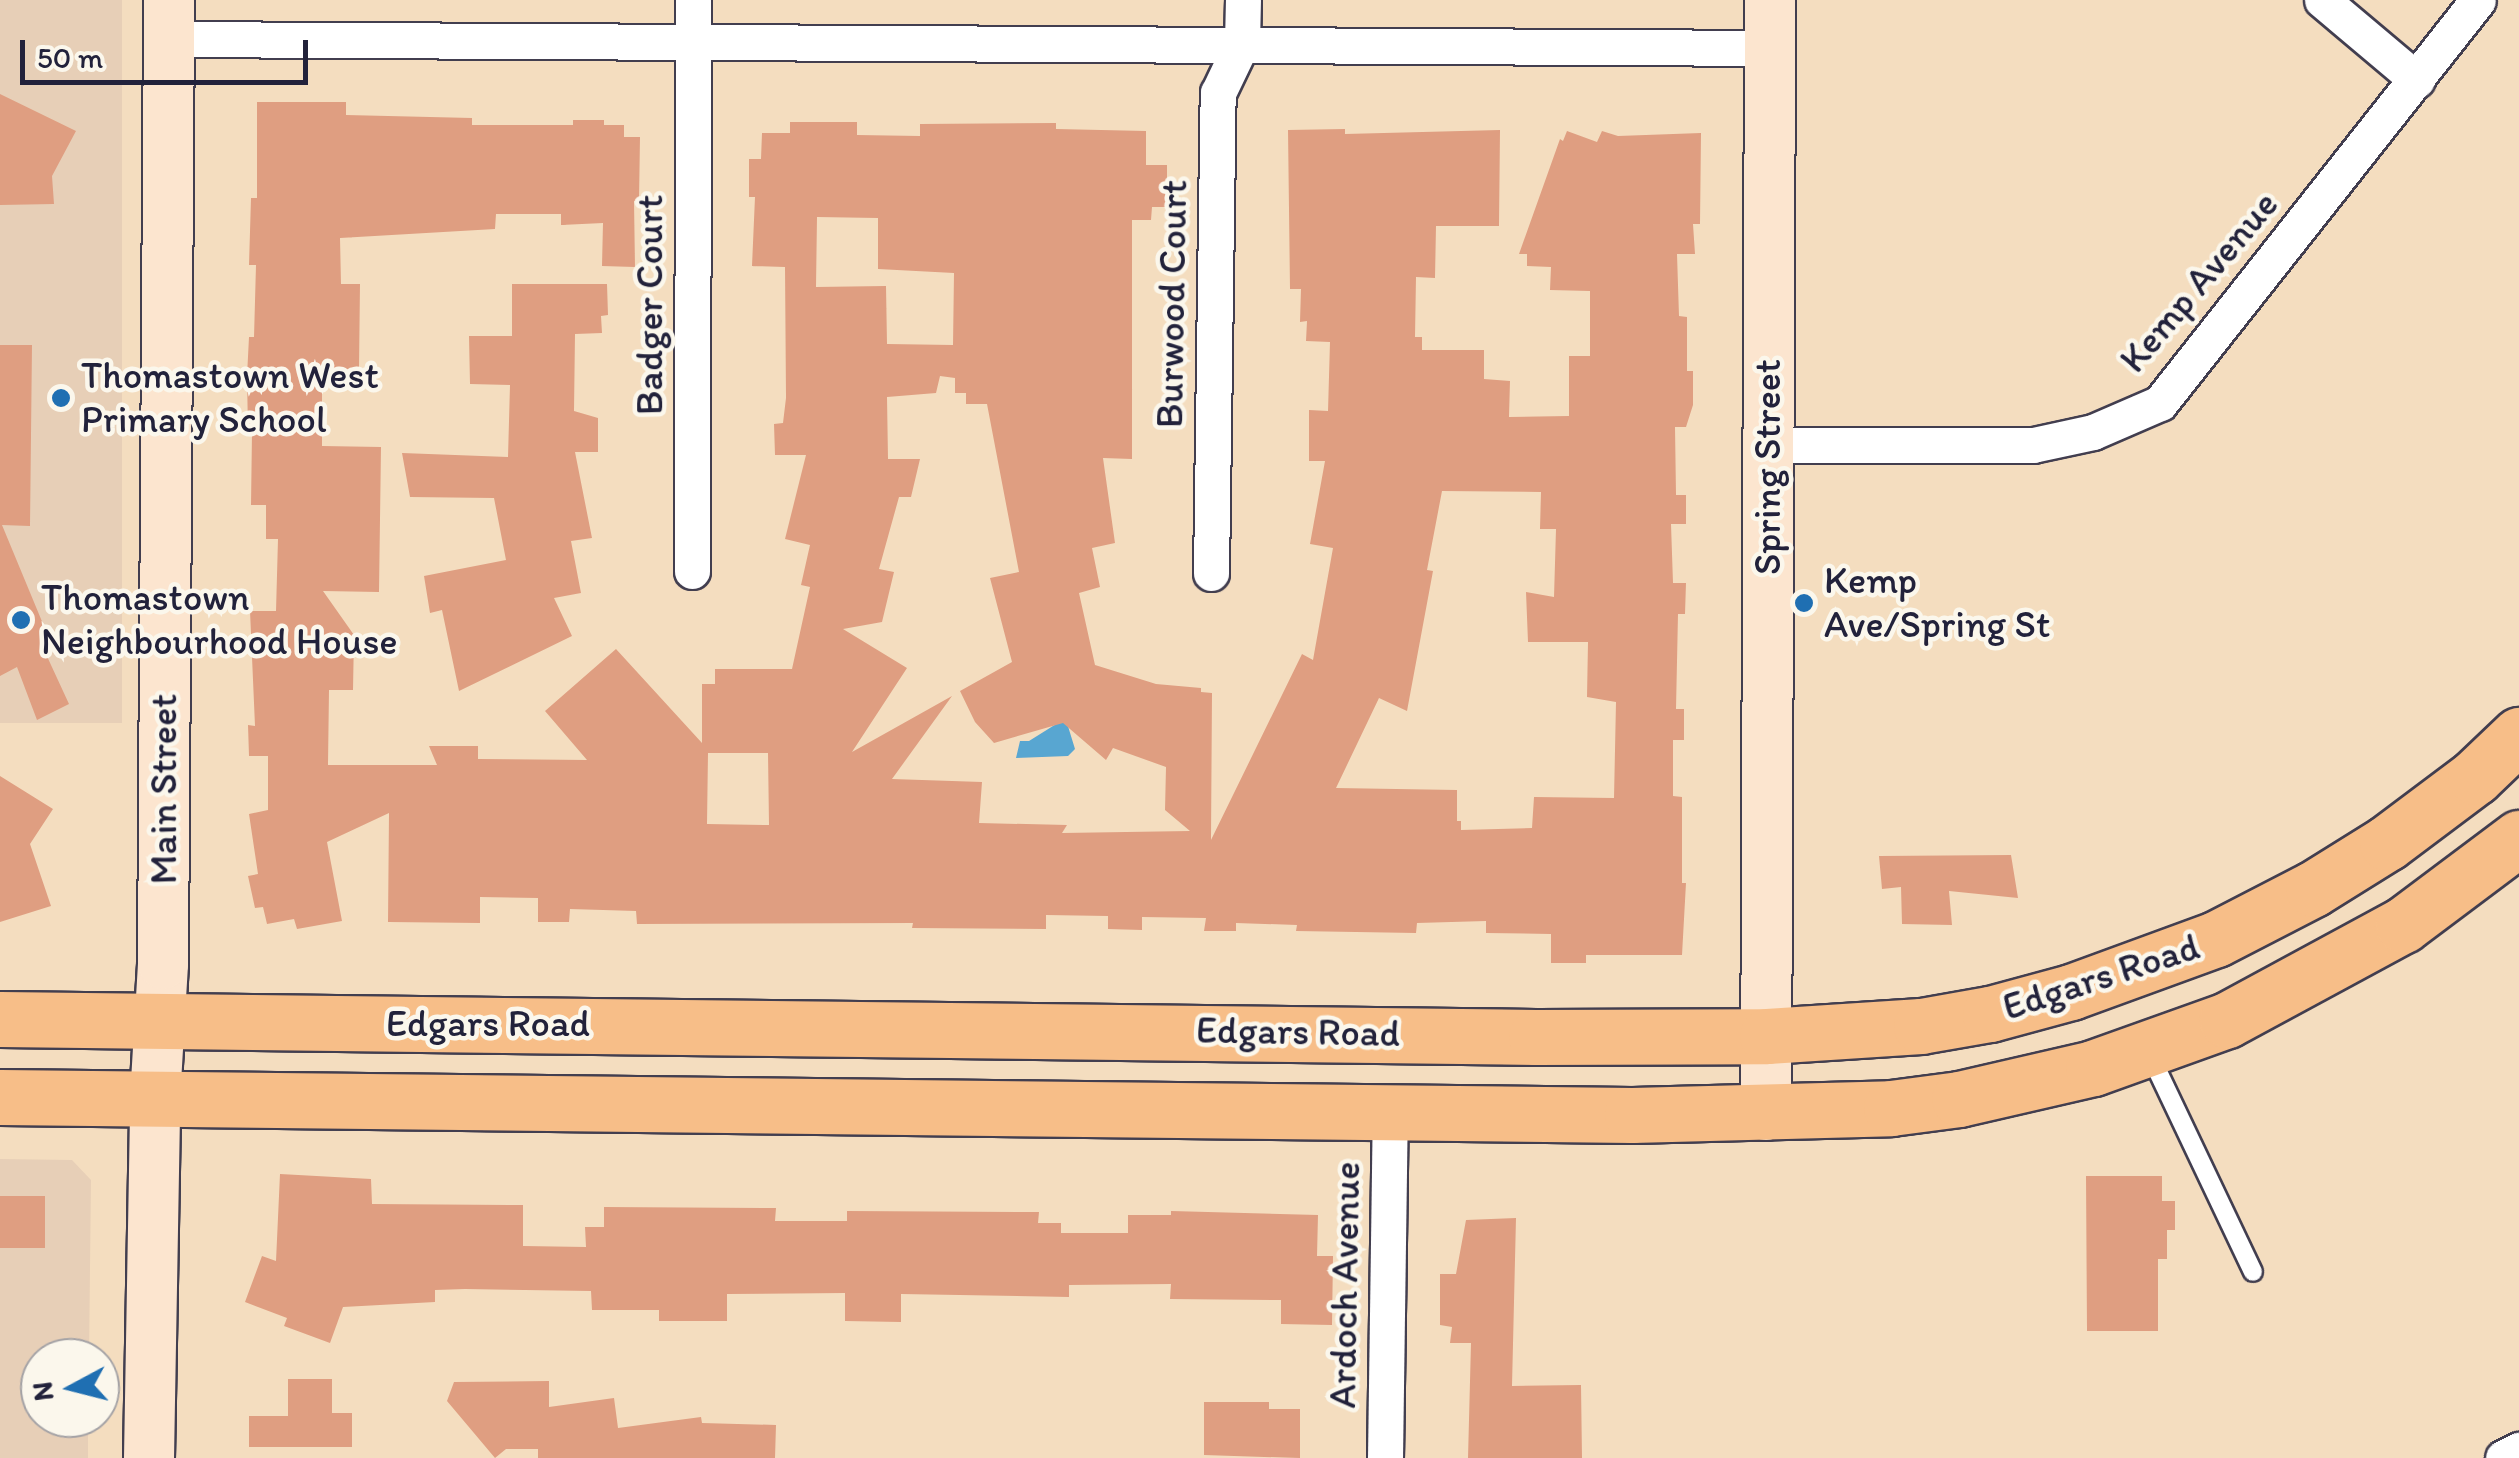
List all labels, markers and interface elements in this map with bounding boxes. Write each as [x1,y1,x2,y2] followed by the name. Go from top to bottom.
[25,20,312,82] scale bar
[37,39,103,76] text: 50 m
[1147,179,1197,429] street label: Burwood Court
[2111,183,2287,381] street label: Kemp Avenue
[627,195,673,415] street label: Badger Court
[81,353,379,442] place label: Thomastown West Primary School
[1745,359,1791,575] street label: Spring Street
[50,387,72,409] marker: Thomastown West Primary School
[1824,558,2050,648] place label: Kemp Ave/Spring St
[41,575,398,664] place label: Thomastown Neighbourhood House
[1793,592,1815,614] marker: Kemp Ave/Spring St
[10,609,32,631] marker: Thomastown Neighbourhood House
[141,694,187,884] street label: Main Street
[1997,924,2205,1030] street label: Edgars Road
[386,1001,590,1047] street label: Edgars Road
[1196,1007,1400,1057] street label: Edgars Road
[1320,1162,1370,1408] street label: Ardoch Avenue
[20,1338,120,1438] north arrow
[24,1380,60,1403] text: N

